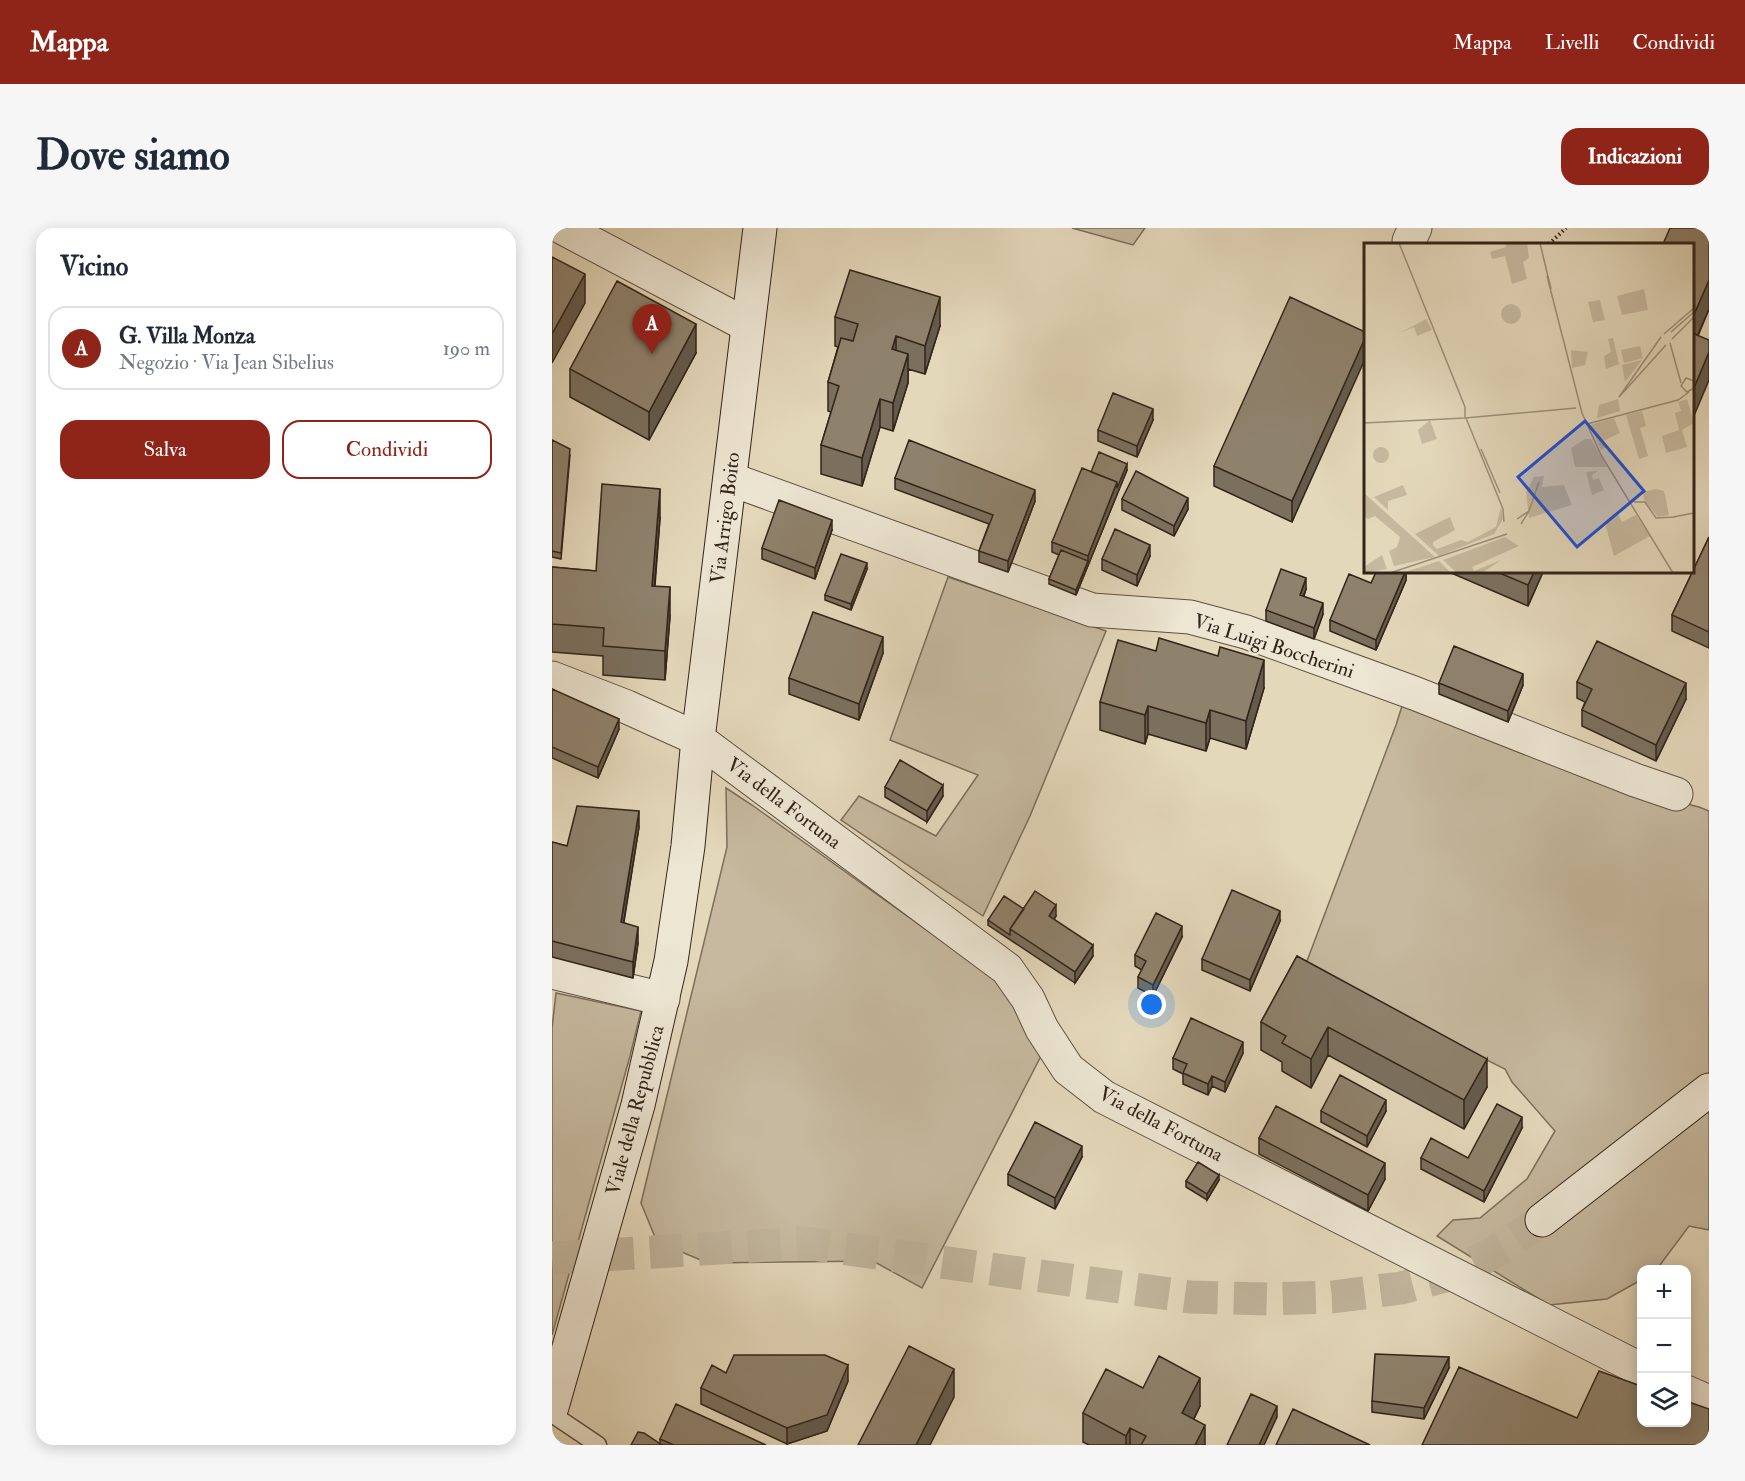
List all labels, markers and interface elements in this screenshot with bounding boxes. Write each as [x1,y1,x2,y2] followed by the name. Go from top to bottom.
[30,25,108,60] text: Mappa
[1453,29,1512,56] text: Mappa
[1545,29,1599,56] text: Livelli
[1632,29,1715,56] text: Condividi
[1561,128,1709,185] button: Indicazioni
[36,130,230,182] text: Dove siamo
[1364,243,1694,573] inset map
[60,251,128,283] text: Vicino
[632,304,672,354] pin: A
[119,322,255,350] text: G. Villa Monza
[75,336,88,361] text: A
[443,336,490,361] text: 190 m
[119,350,334,375] text: Negozio · Via Jean Sibelius
[60,420,270,479] button: Salva
[282,420,492,479] button: Condividi
[705,451,745,585] street label: Via Arrigo Boito
[1191,608,1357,684] street label: Via Luigi Boccherini
[722,752,847,855] street label: Via della Fortuna
[1137,990,1166,1019] your location
[600,1021,671,1198] street label: Viale della Repubblica
[1095,1081,1228,1168] street label: Via della Fortuna
[1637,1265,1691,1427] map controls
[1637,1265,1691,1319] button: +
[1637,1319,1691,1373] button: −
[1637,1373,1691,1427] button: layers

